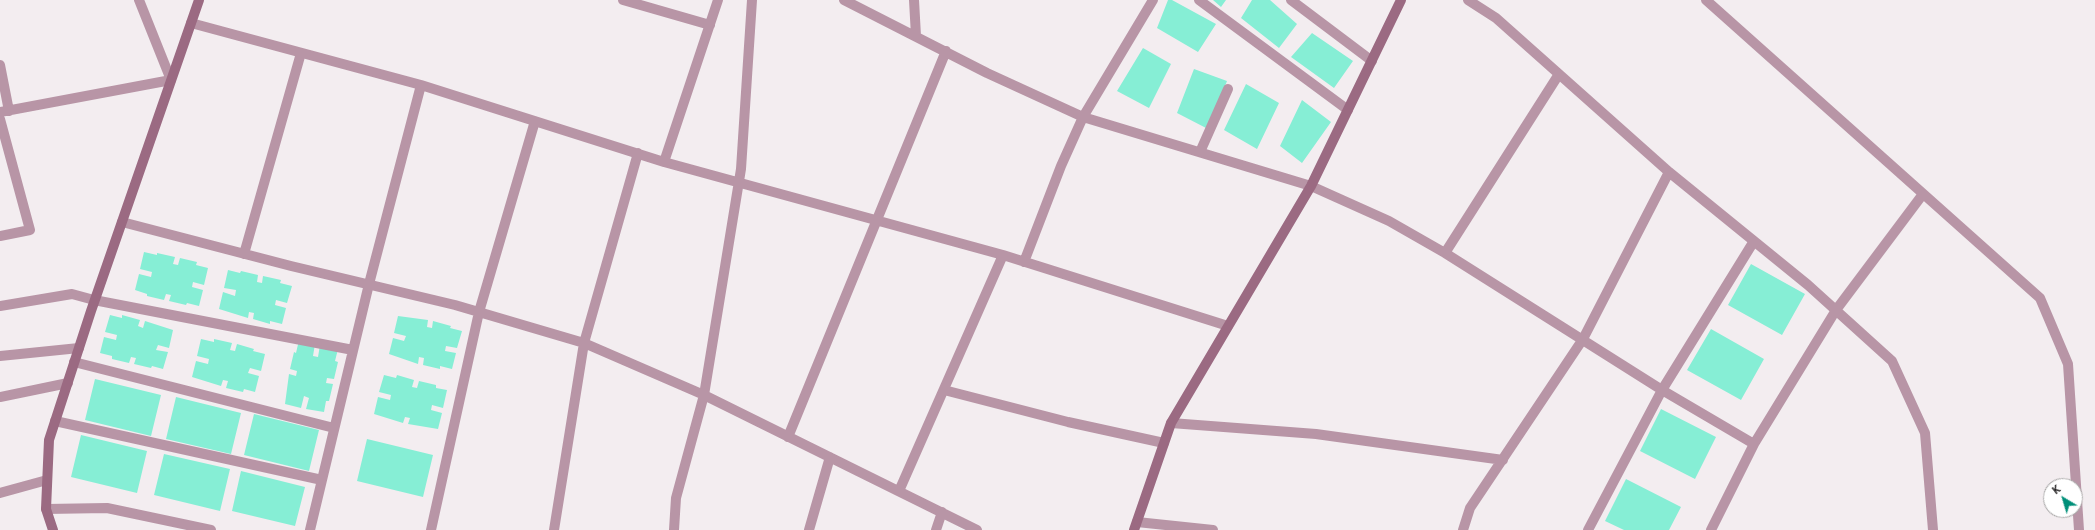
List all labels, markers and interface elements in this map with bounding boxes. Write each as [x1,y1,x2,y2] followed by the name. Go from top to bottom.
[2043,478,2083,518] north arrow
[2049,482,2063,497] text: K

